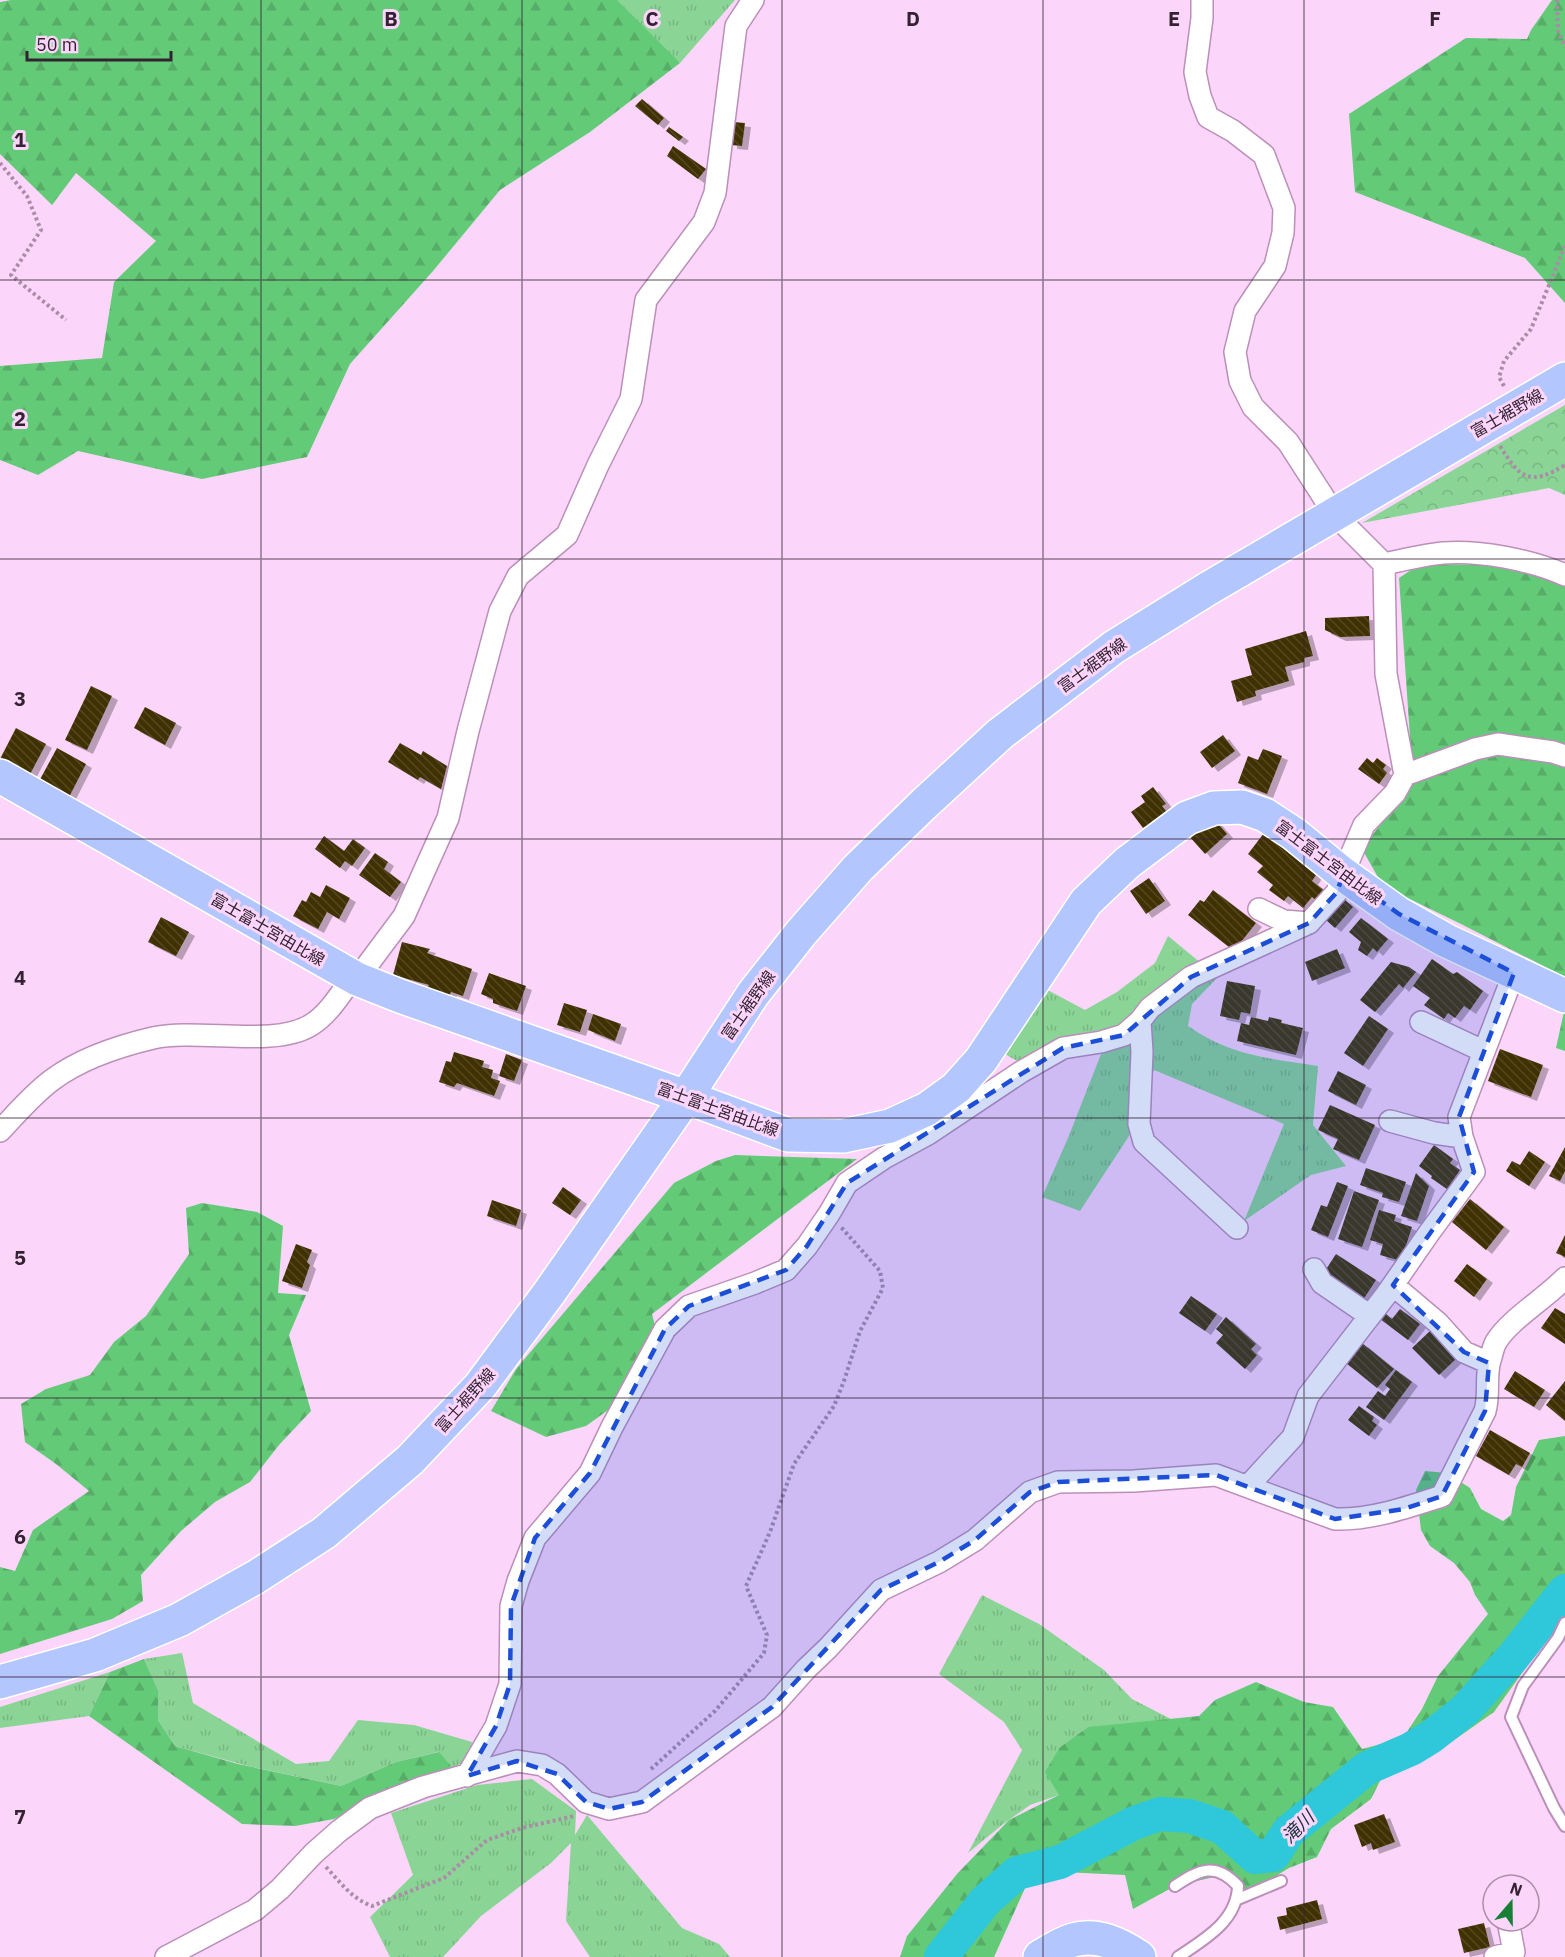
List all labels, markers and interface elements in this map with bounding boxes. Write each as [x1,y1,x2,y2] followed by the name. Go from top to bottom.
[384,5,398,32] text: B
[645,5,659,32] text: C
[906,5,920,32] text: D
[1168,5,1180,32] text: E
[1429,5,1441,32] text: F
[27,24,171,62] scale bar
[36,33,78,56] text: 50 m
[14,126,26,153] text: 1
[1467,384,1547,442] street label: 富士裾野線
[14,405,26,432] text: 2
[1054,633,1130,697] street label: 富士裾野線
[14,685,26,712] text: 3
[1272,815,1386,909] street label: 富士富士宮由比線
[208,888,328,970] street label: 富士富士宮由比線
[14,964,26,991] text: 4
[717,966,779,1044] street label: 富士裾野線
[654,1078,782,1140] street label: 富士富士宮由比線
[14,1244,26,1271] text: 5
[431,1364,499,1436] street label: 富士裾野線
[14,1523,26,1550] text: 6
[14,1803,26,1830] text: 7
[1277,1805,1320,1848] water label: 滝川
[1481,1873,1541,1933] north arrow
[1507,1878,1525,1900] text: N

